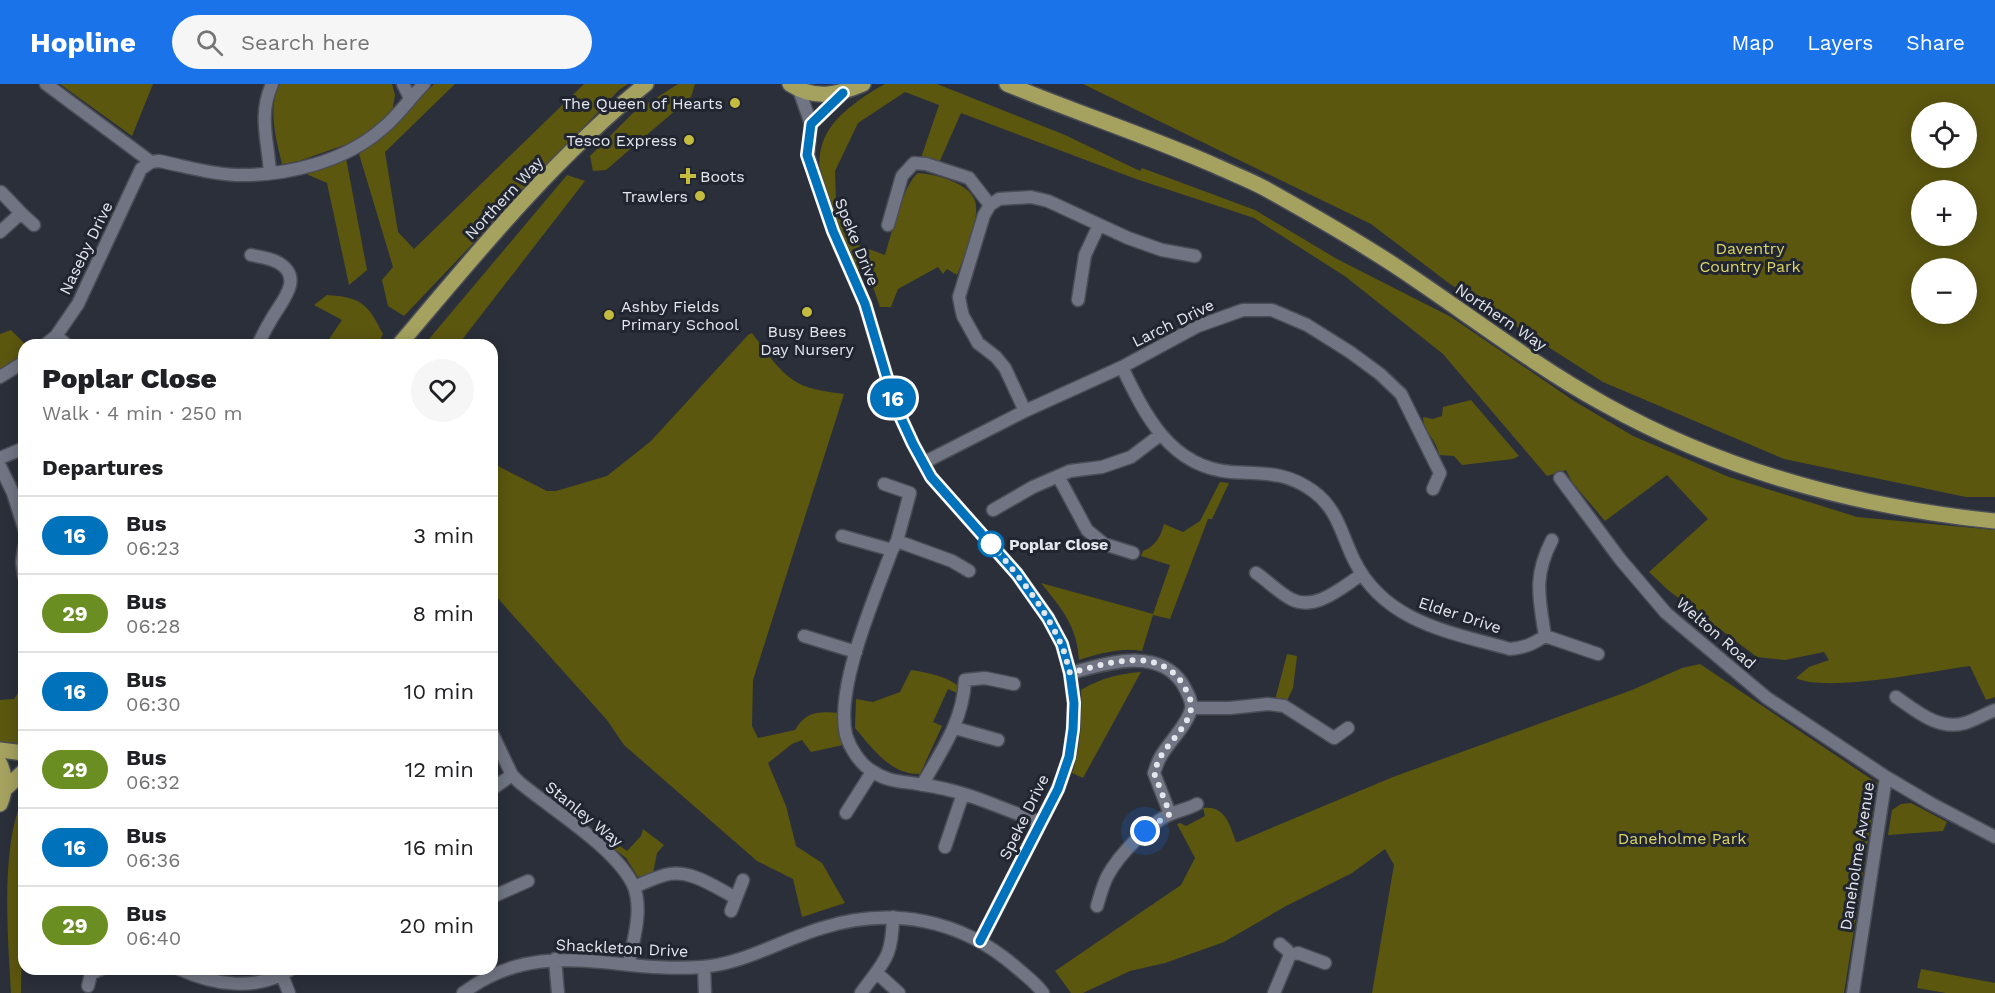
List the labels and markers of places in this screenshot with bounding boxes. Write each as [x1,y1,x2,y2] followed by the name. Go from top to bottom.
[562,94,723,113] place label: The Queen of Hearts
[728,96,742,110] marker: The Queen of Hearts
[566,131,677,150] place label: Tesco Express
[682,133,696,147] marker: Tesco Express
[700,167,745,186] place label: Boots
[681,169,695,183] marker: Boots
[622,187,688,206] place label: Trawlers
[693,189,707,203] marker: Trawlers
[621,297,739,334] place label: Ashby Fields Primary School
[800,305,814,319] marker: Busy Bees Day Nursery
[602,308,616,322] marker: Ashby Fields Primary School
[760,322,855,359] place label: Busy Bees Day Nursery
[978,531,1004,557] marker: Poplar Close
[1009,535,1108,554] place label: Poplar Close

